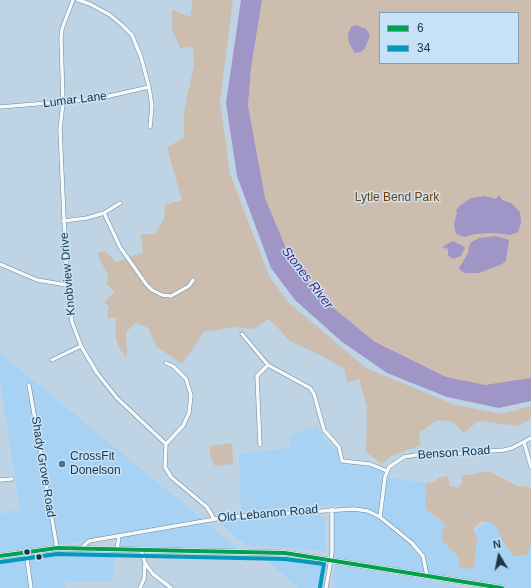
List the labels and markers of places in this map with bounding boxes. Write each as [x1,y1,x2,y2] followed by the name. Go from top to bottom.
[70,450,121,478] place label: CrossFit Donelson
[57,459,67,469] marker: CrossFit Donelson
[22,547,32,557] unlabelled marker
[34,552,44,562] unlabelled marker

